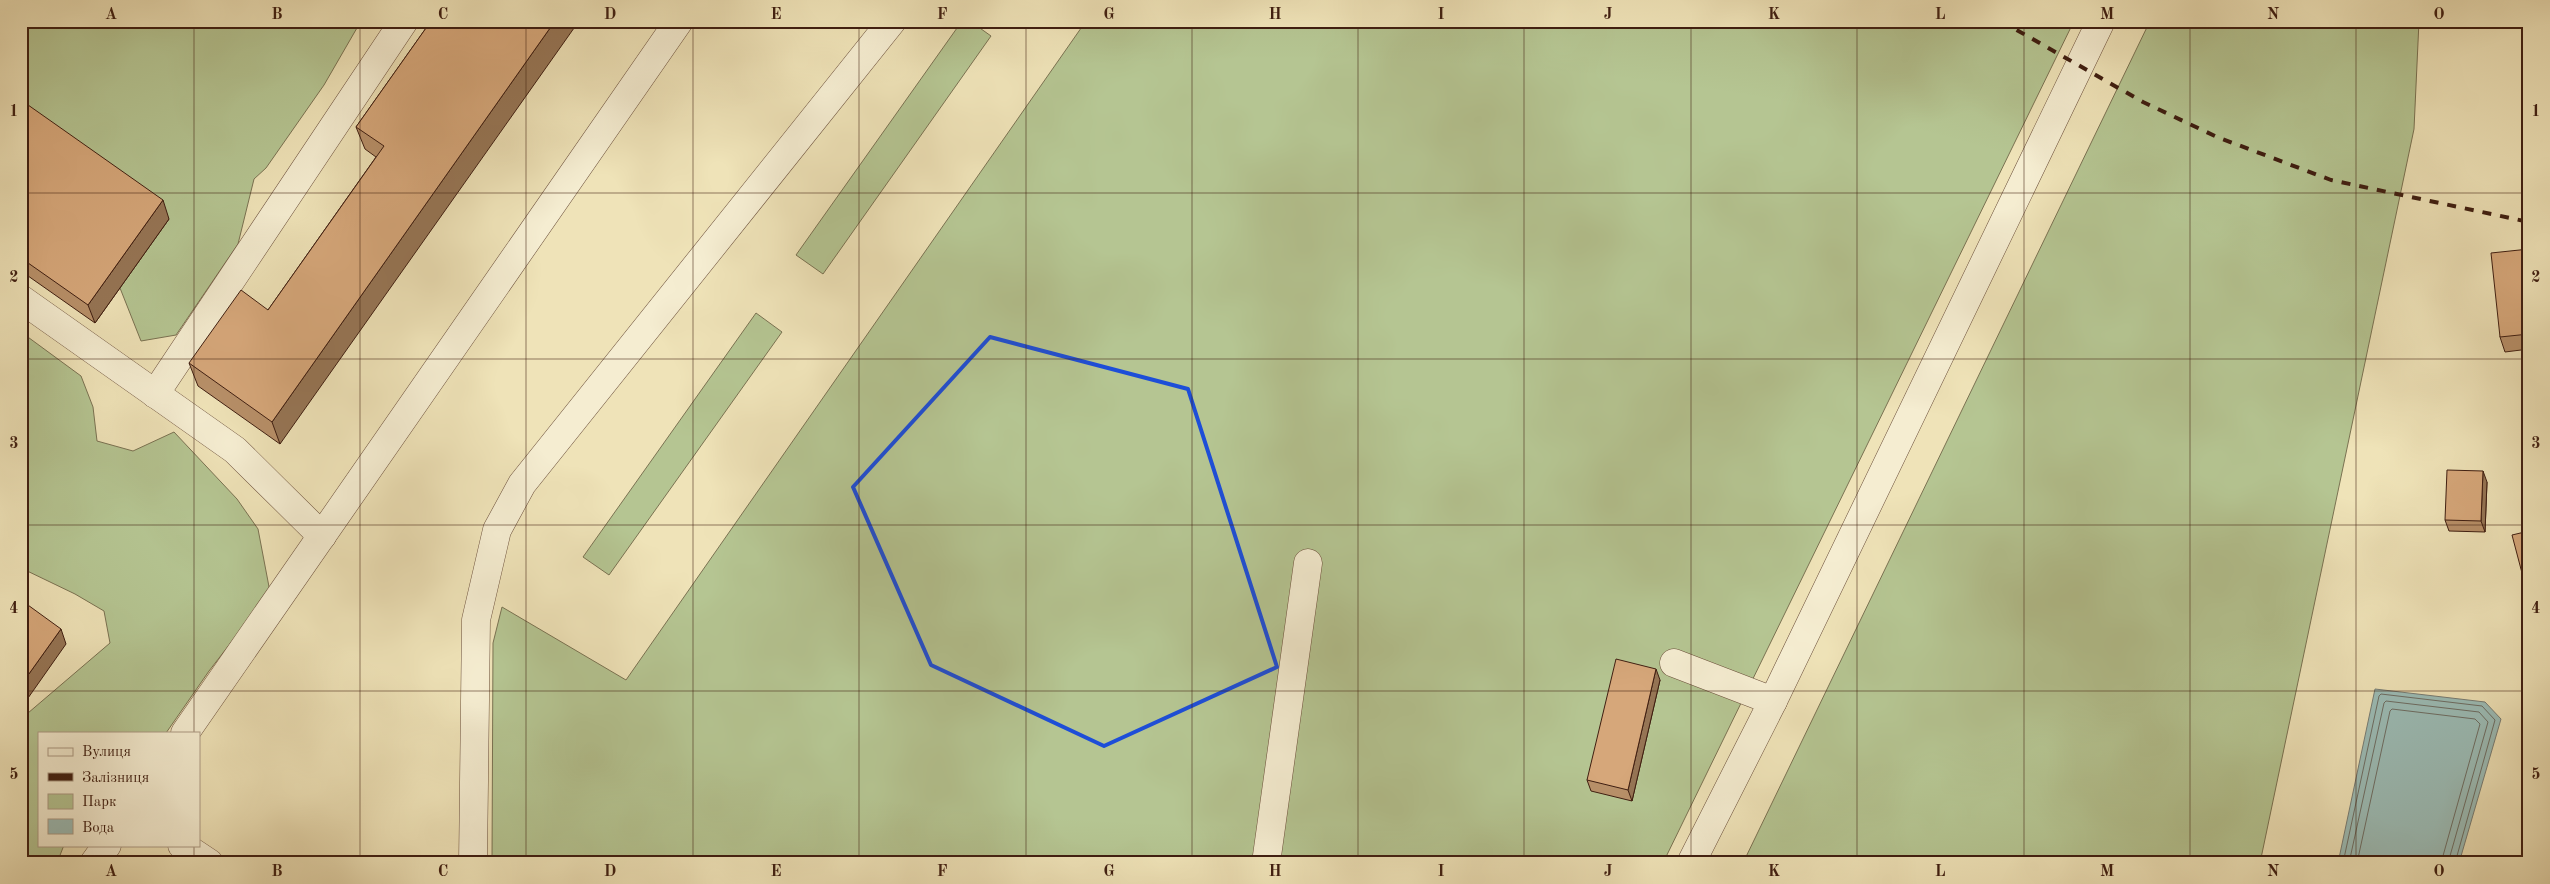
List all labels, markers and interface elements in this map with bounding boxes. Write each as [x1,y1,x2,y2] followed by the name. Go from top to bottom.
[105,7,117,23] text: A
[271,7,283,23] text: B
[438,7,448,23] text: C
[604,7,616,23] text: D
[770,7,782,23] text: E
[937,7,948,23] text: F
[1103,7,1115,23] text: G
[1268,7,1282,23] text: H
[1437,7,1445,23] text: I
[1604,7,1613,23] text: J
[1768,7,1780,23] text: K
[1935,7,1946,23] text: L
[2100,7,2114,23] text: M
[2267,7,2280,23] text: N
[2433,7,2445,23] text: O
[9,104,19,120] text: 1
[2531,104,2541,120] text: 1
[9,270,19,286] text: 2
[2531,270,2541,286] text: 2
[9,436,19,452] text: 3
[2531,436,2541,452] text: 3
[9,601,19,617] text: 4
[2531,601,2541,617] text: 4
[38,732,200,846] legend
[82,745,131,760] text: Вулиця
[9,767,19,783] text: 5
[2531,767,2541,783] text: 5
[82,771,149,786] text: Залізниця
[82,795,117,810] text: Парк
[82,821,115,836] text: Вода
[105,864,117,880] text: A
[271,864,283,880] text: B
[438,864,448,880] text: C
[604,864,616,880] text: D
[770,864,782,880] text: E
[937,864,948,880] text: F
[1103,864,1115,880] text: G
[1268,864,1282,880] text: H
[1437,864,1445,880] text: I
[1604,864,1613,880] text: J
[1768,864,1780,880] text: K
[1935,864,1946,880] text: L
[2100,864,2114,880] text: M
[2267,864,2280,880] text: N
[2433,864,2445,880] text: O

